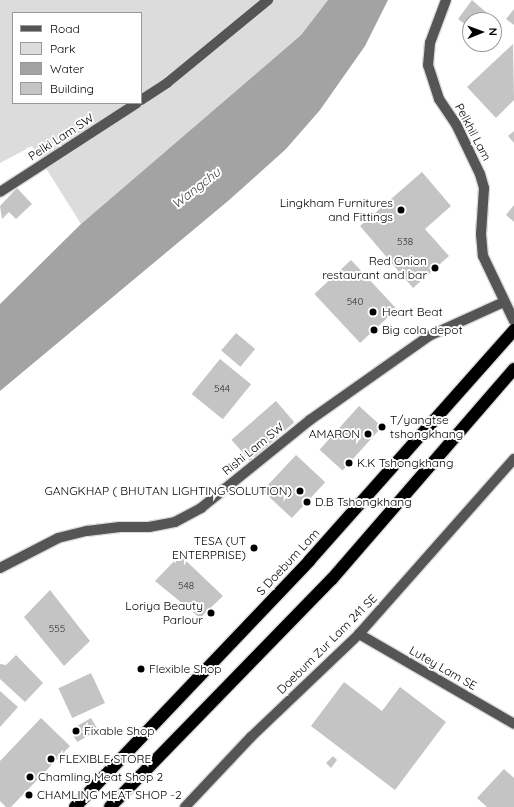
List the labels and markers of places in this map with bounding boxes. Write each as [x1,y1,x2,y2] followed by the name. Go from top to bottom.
[280,196,393,224] place label: Lingkham Furnitures and Fittings
[396,205,406,215] marker: Lingkham Furnitures and Fittings
[322,254,427,282] place label: Red Onion restaurant and bar
[430,263,440,273] marker: Red Onion restaurant and bar
[382,305,443,319] place label: Heart Beat
[367,306,379,318] marker: Heart Beat
[382,323,463,337] place label: Big cola depot
[369,325,379,335] marker: Big cola depot
[390,413,463,441] place label: T/yangtse tshongkhang
[377,422,387,432] marker: T/yangtse tshongkhang
[309,427,360,441] place label: AMARON
[363,429,373,439] marker: AMARON
[357,456,454,470] place label: K.K Tshongkhang
[344,458,354,468] marker: K.K Tshongkhang
[44,484,292,498] place label: GANGKHAP ( BHUTAN LIGHTING SOLUTION)
[295,486,305,496] marker: GANGKHAP ( BHUTAN LIGHTING SOLUTION)
[315,495,412,509] place label: D.B Tshongkhang
[302,497,312,507] marker: D.B Tshongkhang
[172,534,246,562] place label: TESA (UT ENTERPRISE)
[249,543,259,553] marker: TESA (UT ENTERPRISE)
[125,599,203,627] place label: Loriya Beauty Parlour
[206,608,216,618] marker: Loriya Beauty Parlour
[149,662,222,676] place label: Flexible Shop
[136,664,146,674] marker: Flexible Shop
[84,724,154,738] place label: Fixable Shop
[71,726,81,736] marker: Fixable Shop
[59,752,151,766] place label: FLEXIBLE STORE
[46,754,56,764] marker: FLEXIBLE STORE
[38,770,163,784] place label: Chamling Meat Shop 2
[25,772,35,782] marker: Chamling Meat Shop 2
[37,788,182,802] place label: CHAMLING MEAT SHOP -2
[24,790,34,800] marker: CHAMLING MEAT SHOP -2

